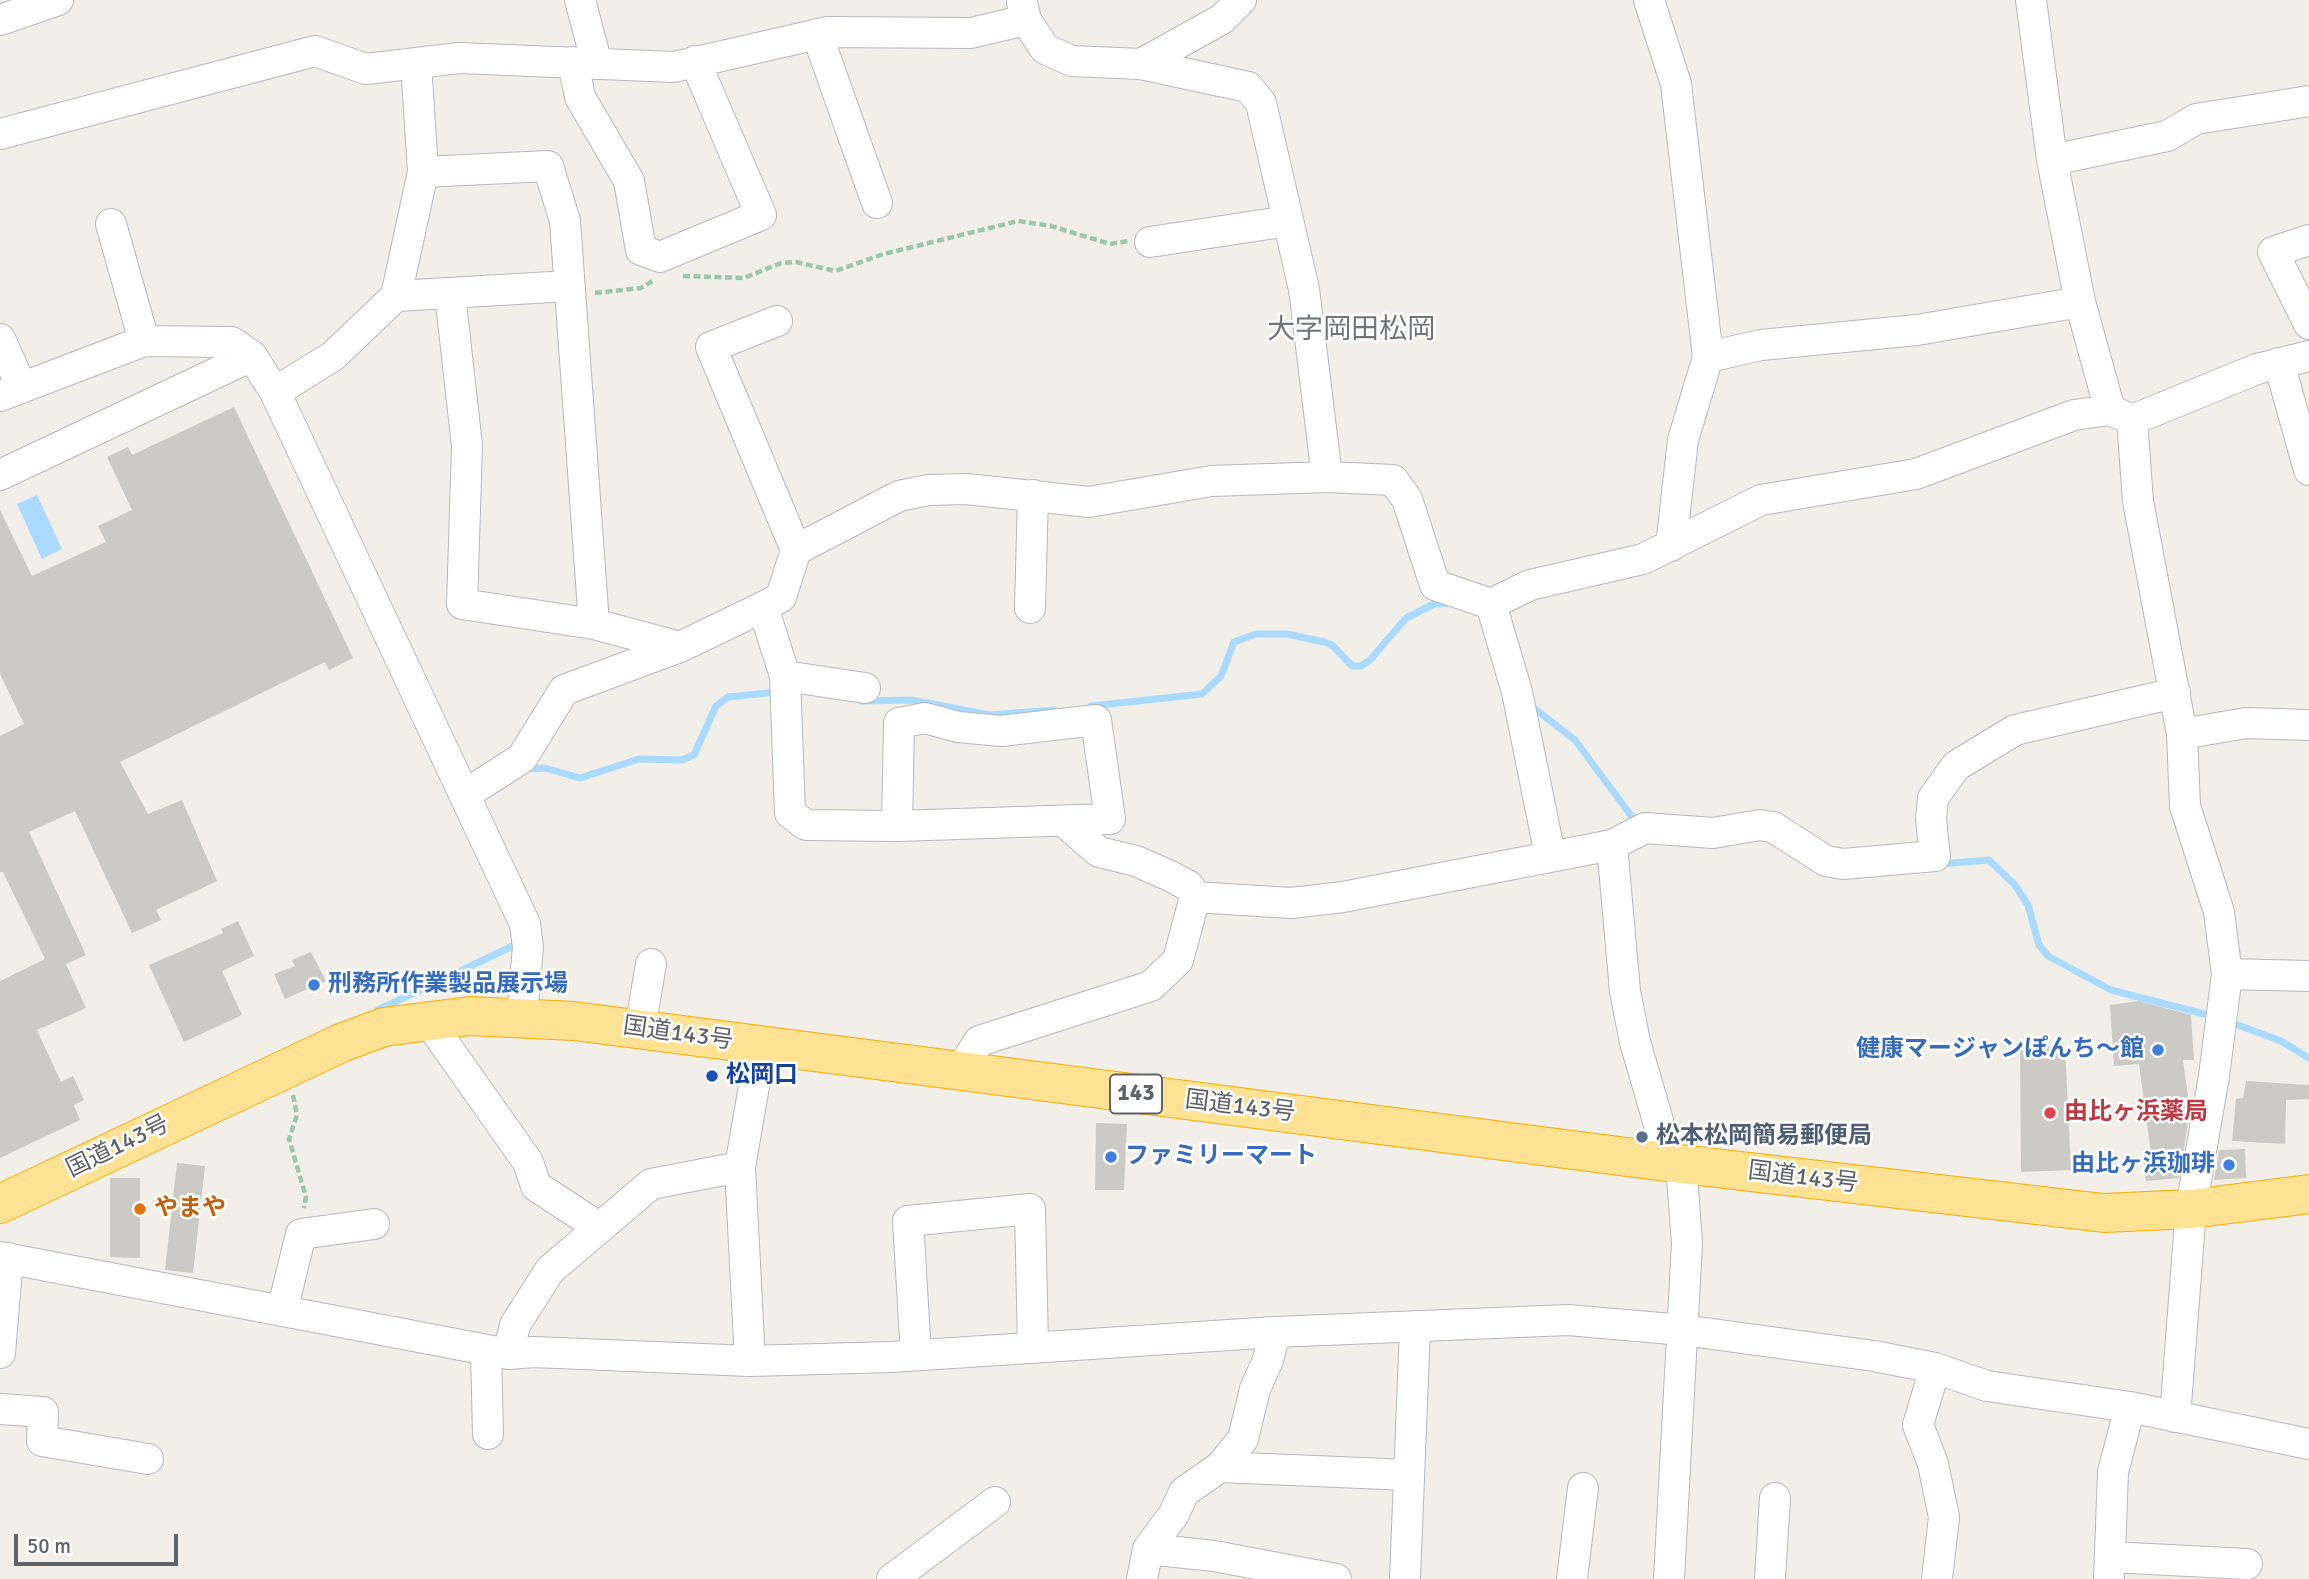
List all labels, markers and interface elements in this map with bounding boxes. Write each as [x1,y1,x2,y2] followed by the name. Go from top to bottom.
[1267,314,1435,348] district label: 大字岡田松岡
[328,971,568,999] place label: 刑務所作業製品展示場
[306,977,322,993] marker: 刑務所作業製品展示場
[621,1012,735,1056] street label: 国道143号
[1856,1036,2144,1064] place label: 健康マージャンぽんち～館
[2150,1042,2166,1058] marker: 健康マージャンぽんち～館
[726,1062,798,1090] place label: 松岡口
[704,1068,720,1084] marker: 松岡口
[1110,1074,1162,1114] road number: 143
[1183,1086,1297,1128] street label: 国道143号
[2064,1099,2208,1127] place label: 由比ヶ浜薬局
[2042,1105,2058,1121] marker: 由比ヶ浜薬局
[62,1110,174,1184] street label: 国道143号
[1656,1123,1872,1151] place label: 松本松岡簡易郵便局
[1634,1129,1650,1145] marker: 松本松岡簡易郵便局
[1125,1143,1317,1171] place label: ファミリーマート
[1103,1149,1119,1165] marker: ファミリーマート
[2071,1151,2215,1179] place label: 由比ヶ浜珈琲
[1746,1157,1860,1199] street label: 国道143号
[2221,1157,2237,1173] marker: 由比ヶ浜珈琲
[154,1195,226,1223] place label: やまや
[132,1201,148,1217] marker: やまや
[18,1520,182,1564] scale bar
[27,1533,71,1559] text: 50 m

